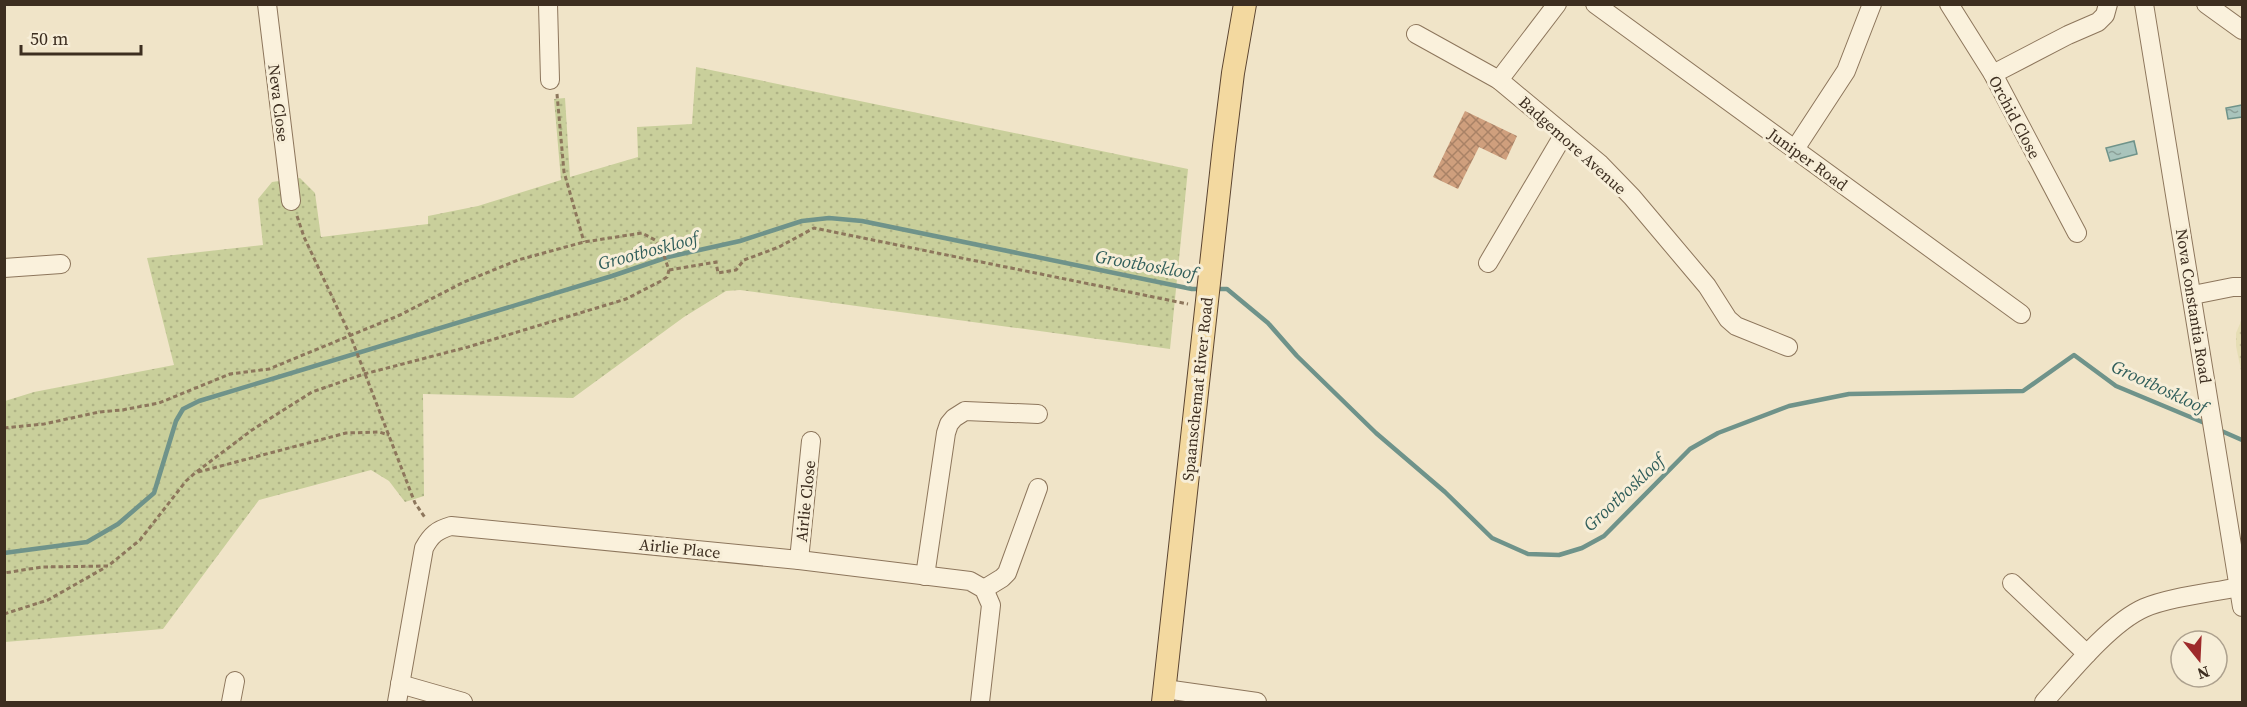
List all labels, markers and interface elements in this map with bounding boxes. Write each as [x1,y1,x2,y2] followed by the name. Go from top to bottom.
[21,18,141,56] scale bar
[30,26,68,51] text: 50 m
[263,63,295,143] street label: Neva Close
[1984,71,2046,163] street label: Orchid Close
[1514,91,1632,199] street label: Badgemore Avenue
[1763,122,1852,195] street label: Juniper Road
[595,224,704,276] water label: Grootboskloof
[2171,227,2217,385] street label: Nova Constantia Road
[1093,243,1202,286] water label: Grootboskloof
[1176,296,1218,482] street label: Spaanschemat River Road
[2107,354,2214,421] water label: Grootboskloof
[1578,446,1672,537] water label: Grootboskloof
[790,459,820,543] street label: Airlie Close
[638,533,722,563] street label: Airlie Place
[2169,629,2229,689] north arrow
[2194,661,2213,686] text: N

